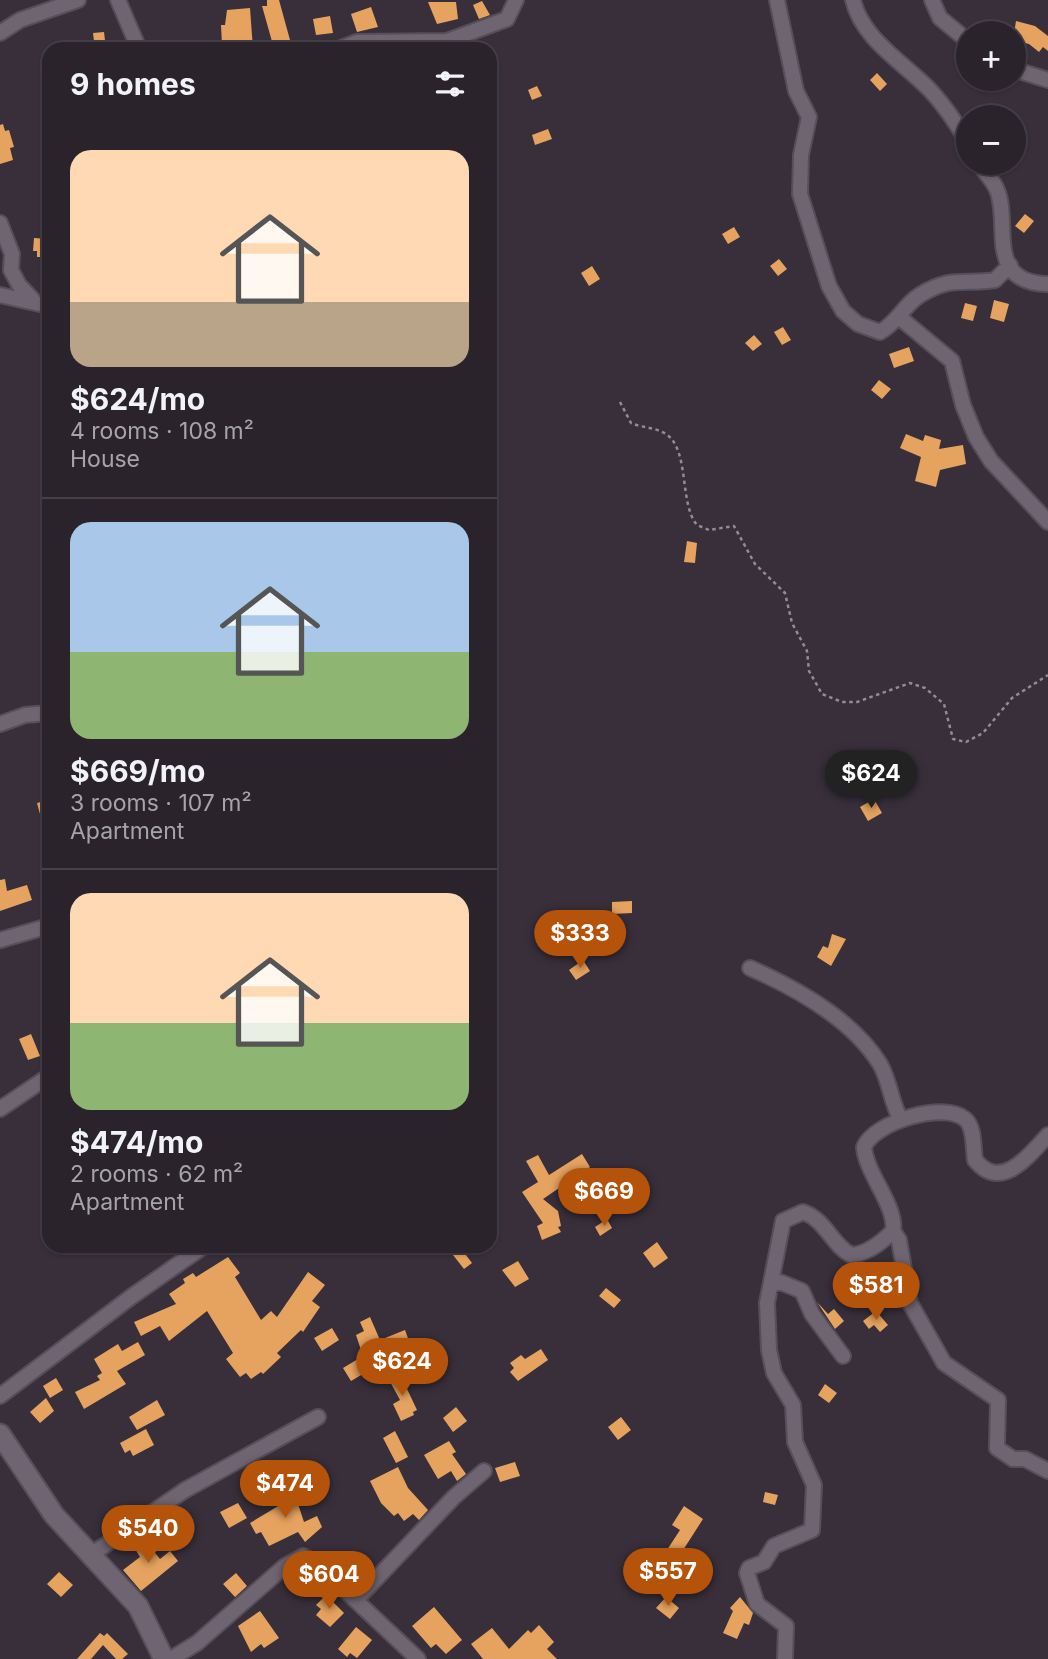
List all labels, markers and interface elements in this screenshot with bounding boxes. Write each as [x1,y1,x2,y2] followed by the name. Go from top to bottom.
[956,21,1026,175] map controls
[956,21,1026,91] button: +
[431,65,469,103] icon: filters
[70,66,196,102] text: 9 homes
[956,105,1026,175] button: −
[207,196,333,322] icon: home
[70,381,205,417] text: $624/mo
[70,417,254,445] text: 4 rooms · 108 m²
[70,445,140,473] text: House
[207,568,333,694] icon: home
[830,750,912,810] pin: $624
[70,753,206,789] text: $669/mo
[841,759,901,787] text: $624
[70,789,252,817] text: 3 rooms · 107 m²
[70,817,184,845] text: Apartment
[539,911,621,970] pin: $333
[550,919,610,947] text: $333
[207,939,333,1065] icon: home
[70,1124,203,1160] text: $474/mo
[70,1160,243,1188] text: 2 rooms · 62 m²
[563,1168,645,1228] pin: $669
[574,1177,634,1205] text: $669
[70,1188,184,1216] text: Apartment
[835,1262,917,1322] pin: $581
[849,1271,903,1299] text: $581
[361,1338,443,1398] pin: $624
[372,1347,432,1375] text: $624
[244,1460,326,1520] pin: $474
[256,1469,314,1497] text: $474
[107,1506,189,1565] pin: $540
[118,1514,178,1542] text: $540
[627,1548,709,1608] pin: $557
[288,1552,370,1611] pin: $604
[639,1557,697,1585] text: $557
[298,1560,360,1588] text: $604

